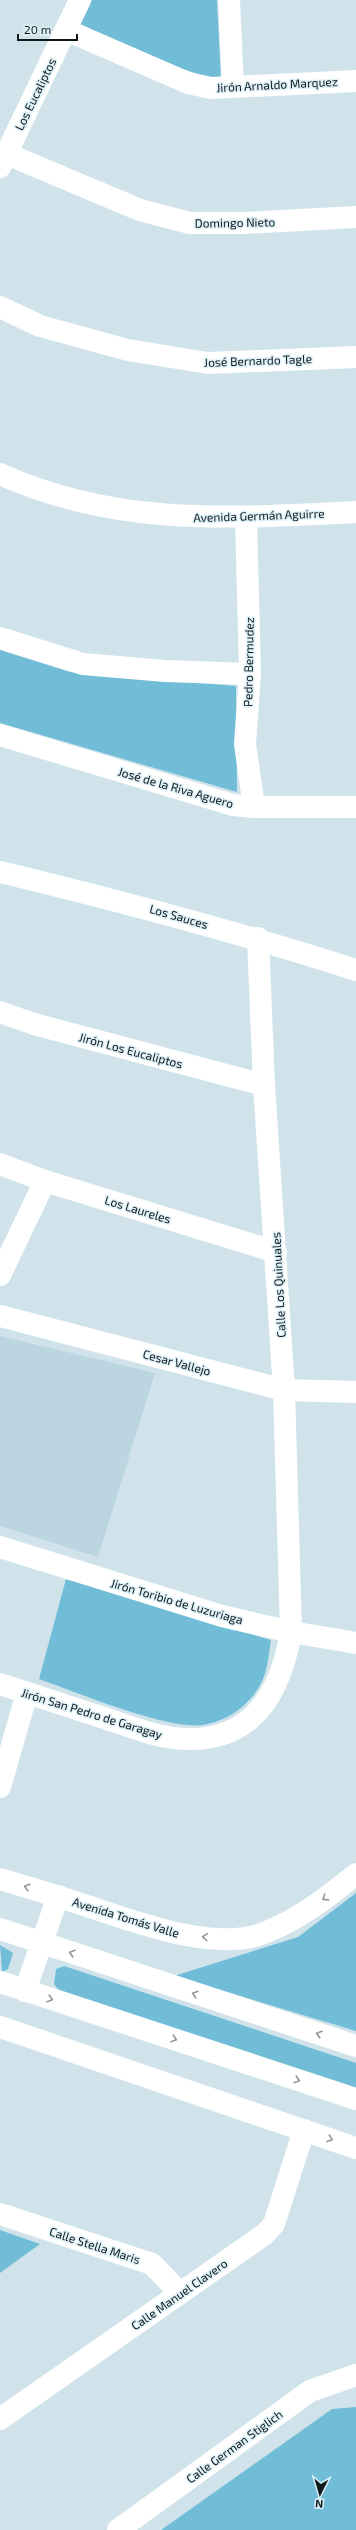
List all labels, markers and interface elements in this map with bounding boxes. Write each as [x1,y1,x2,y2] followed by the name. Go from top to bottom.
[18,16,77,42] scale bar
[24,22,51,36] text: 20 m
[11,56,59,132] street label: Los Eucaliptos
[216,74,338,94] street label: Jirón Arnaldo Marquez
[195,214,276,230] street label: Domingo Nieto
[204,351,312,369] street label: José Bernardo Tagle
[193,506,325,524] street label: Avenida Germán Aguirre
[240,617,256,707] street label: Pedro Bermudez
[117,764,236,810] street label: José de la Riva Aguero
[148,901,210,931] street label: Los Sauces
[78,1029,184,1071] street label: Jirón Los Eucaliptos
[103,1192,173,1226] street label: Los Laureles
[268,1232,289,1338] street label: Calle Los Quinuales
[141,1346,213,1379] street label: Cesar Vallejo
[109,1575,245,1627] street label: Jirón Toribio de Luzuriaga
[20,1685,165,1741] street label: Jirón San Pedro de Garagay
[23,1883,30,1892] one-way arrow
[322,1893,329,1901] one-way arrow
[71,1894,181,1940] street label: Avenida Tomás Valle
[202,1933,208,1942] one-way arrow
[69,1949,76,1958] one-way arrow
[192,1990,199,1998] one-way arrow
[47,1994,54,2003] one-way arrow
[316,2030,323,2039] one-way arrow
[170,2035,177,2043] one-way arrow
[294,2075,301,2084] one-way arrow
[327,2134,334,2143] one-way arrow
[48,2224,142,2266] street label: Calle Stella Maris
[128,2255,230,2332] street label: Calle Manuel Clavero
[183,2406,285,2486] street label: Calle German Stiglich
[300,2474,340,2514] north arrow
[315,2498,324,2511] text: N

